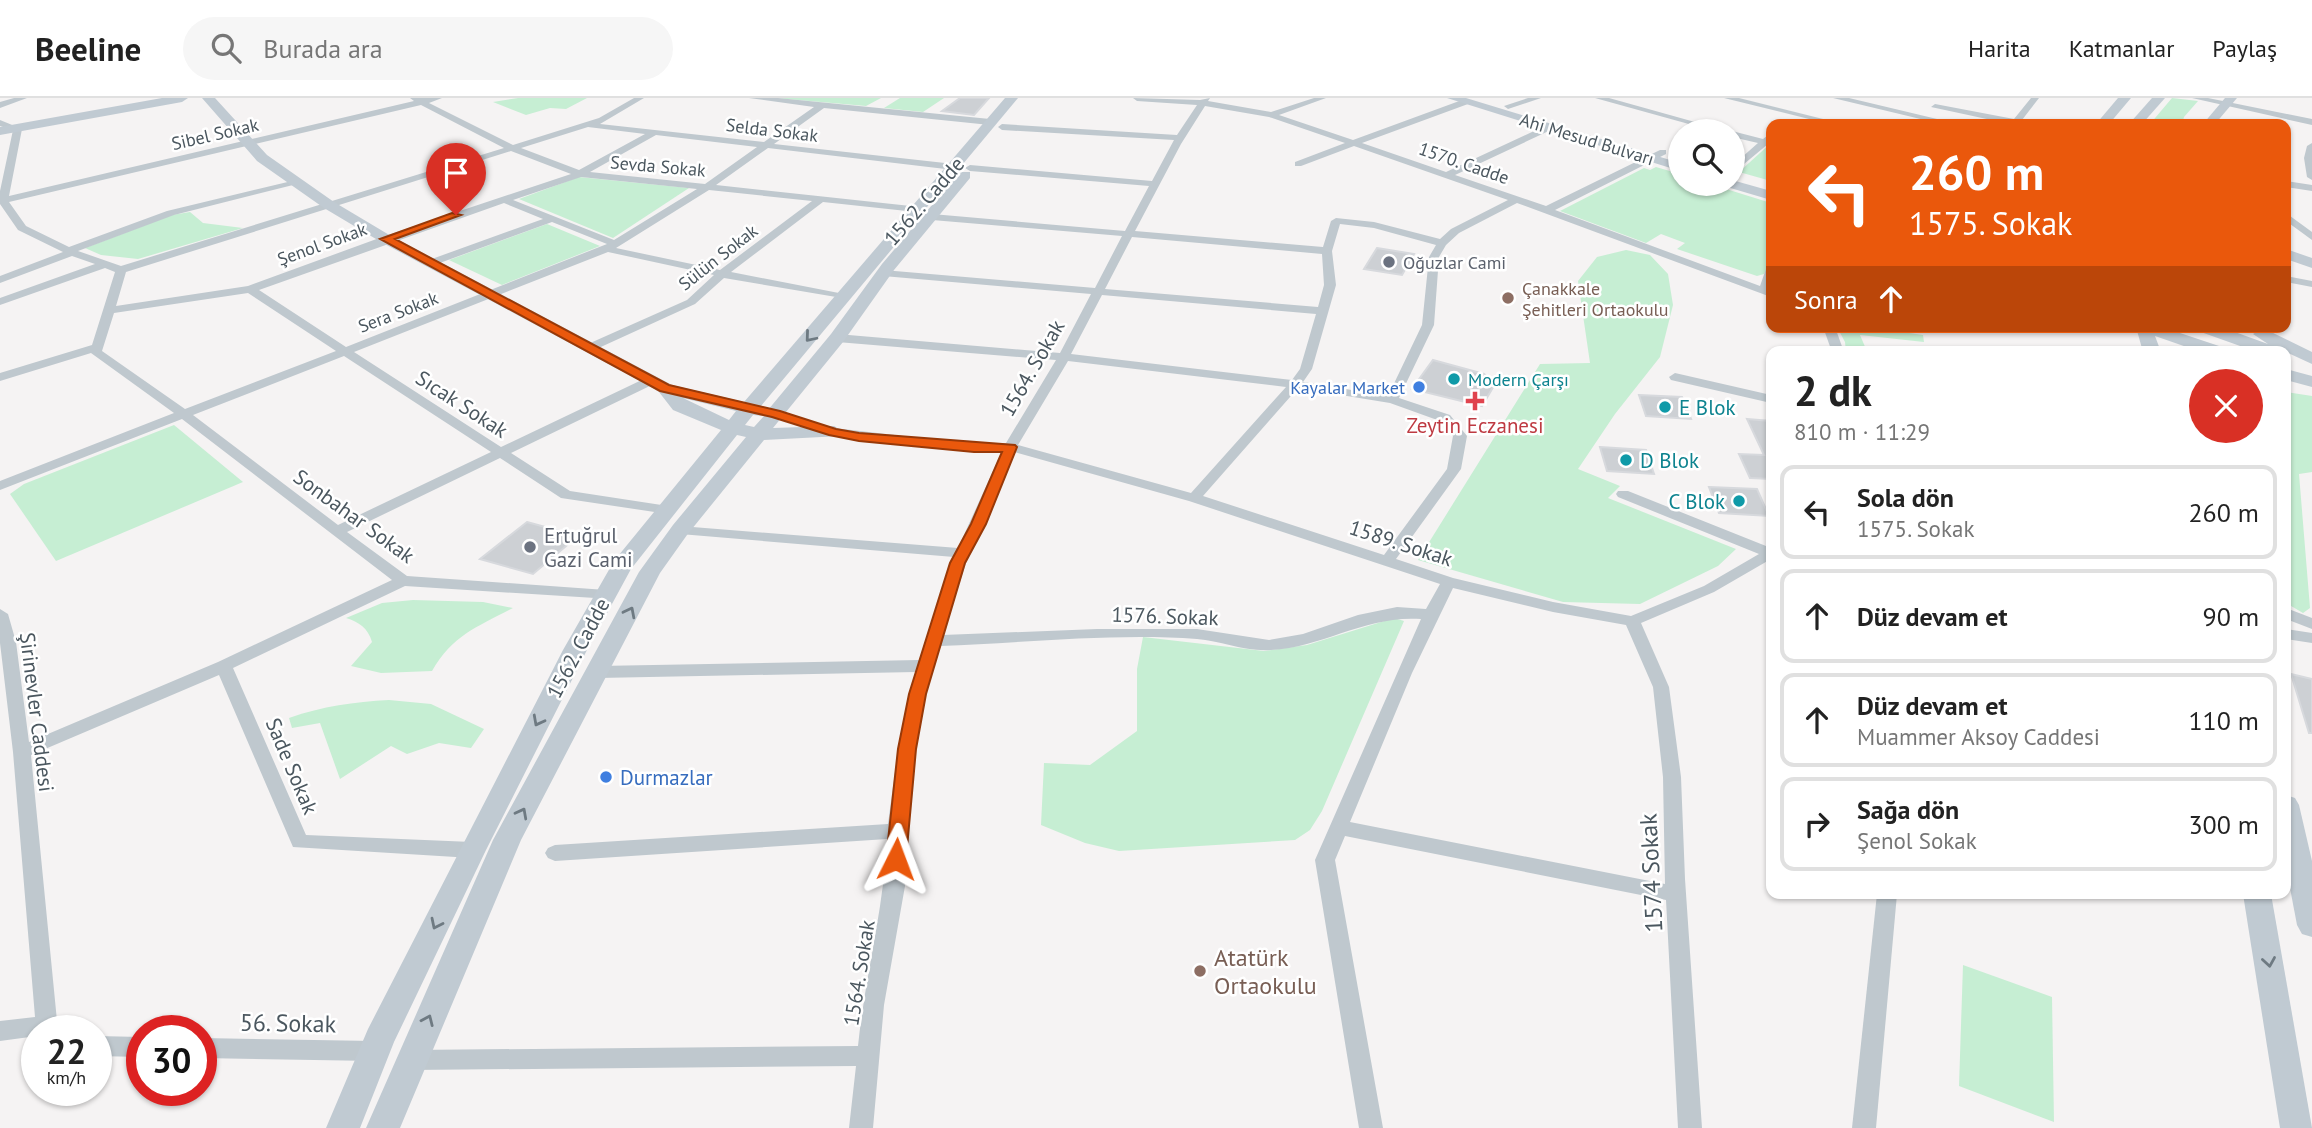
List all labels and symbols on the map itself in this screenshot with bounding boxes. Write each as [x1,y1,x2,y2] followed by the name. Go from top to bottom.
[1517,108,1657,170] street label: Ahi Mesud Bulvarı
[169,113,261,155] street label: Sibel Sokak
[725,113,820,147] street label: Selda Sokak
[1416,137,1512,189] street label: 1570. Cadde
[426,143,486,215] pin
[609,150,707,182] street label: Sevda Sokak
[878,151,970,251] street label: 1562. Cadde
[274,217,370,271] street label: Şenol Sokak
[674,219,763,295] street label: Sülün Sokak
[1403,251,1506,274] place label: Oğuzlar Cami
[1381,254,1397,270] marker: Oğuzlar Cami
[1522,277,1669,321] place label: Çanakkale Şehitleri Ortaokulu
[355,286,442,338] street label: Sera Sokak
[1500,290,1516,306] marker: Çanakkale Şehitleri Ortaokulu
[994,315,1070,421] street label: 1564. Sokak
[806,329,818,342] one-way arrow
[411,364,513,444] street label: Sıcak Sokak
[1468,368,1569,391] place label: Modern Çarşı
[1446,371,1462,387] marker: Modern Çarşı
[1290,376,1405,399] place label: Kayalar Market
[1411,379,1427,395] marker: Kayalar Market
[1467,393,1483,409] marker: Zeytin Eczanesi
[1679,394,1736,421] place label: E Blok
[1657,399,1673,415] marker: E Blok
[1406,412,1544,439] place label: Zeytin Eczanesi
[1640,447,1699,474] place label: D Blok
[1618,452,1634,468] marker: D Blok
[288,463,420,569] street label: Sonbahar Sokak
[1669,488,1725,515] place label: C Blok
[1731,493,1747,509] marker: C Blok
[1346,514,1456,572] street label: 1589. Sokak
[544,522,633,573] place label: Ertuğrul Gazi Cami
[522,539,538,555] marker: Ertuğrul Gazi Cami
[540,593,616,703] street label: 1562. Cadde
[1111,601,1219,631] street label: 1576. Sokak
[621,607,635,619] one-way arrow
[14,631,60,793] street label: Şirinevler Caddesi
[260,714,324,818] street label: Sade Sokak
[533,714,547,726] one-way arrow
[620,764,713,791] place label: Durmazlar
[598,769,614,785] marker: Durmazlar
[514,807,527,820] one-way arrow
[1632,812,1670,933] street label: 1574 Sokak
[859,822,933,896] position arrow
[430,917,444,929] one-way arrow
[837,918,881,1028] street label: 1564. Sokak
[1214,942,1317,1001] place label: Atatürk Ortaokulu
[2261,956,2276,967] one-way arrow
[1192,963,1208,979] marker: Atatürk Ortaokulu
[240,1007,337,1039] street label: 56. Sokak
[126,1015,217,1106] speed limit sign: 30
[420,1015,434,1027] one-way arrow

